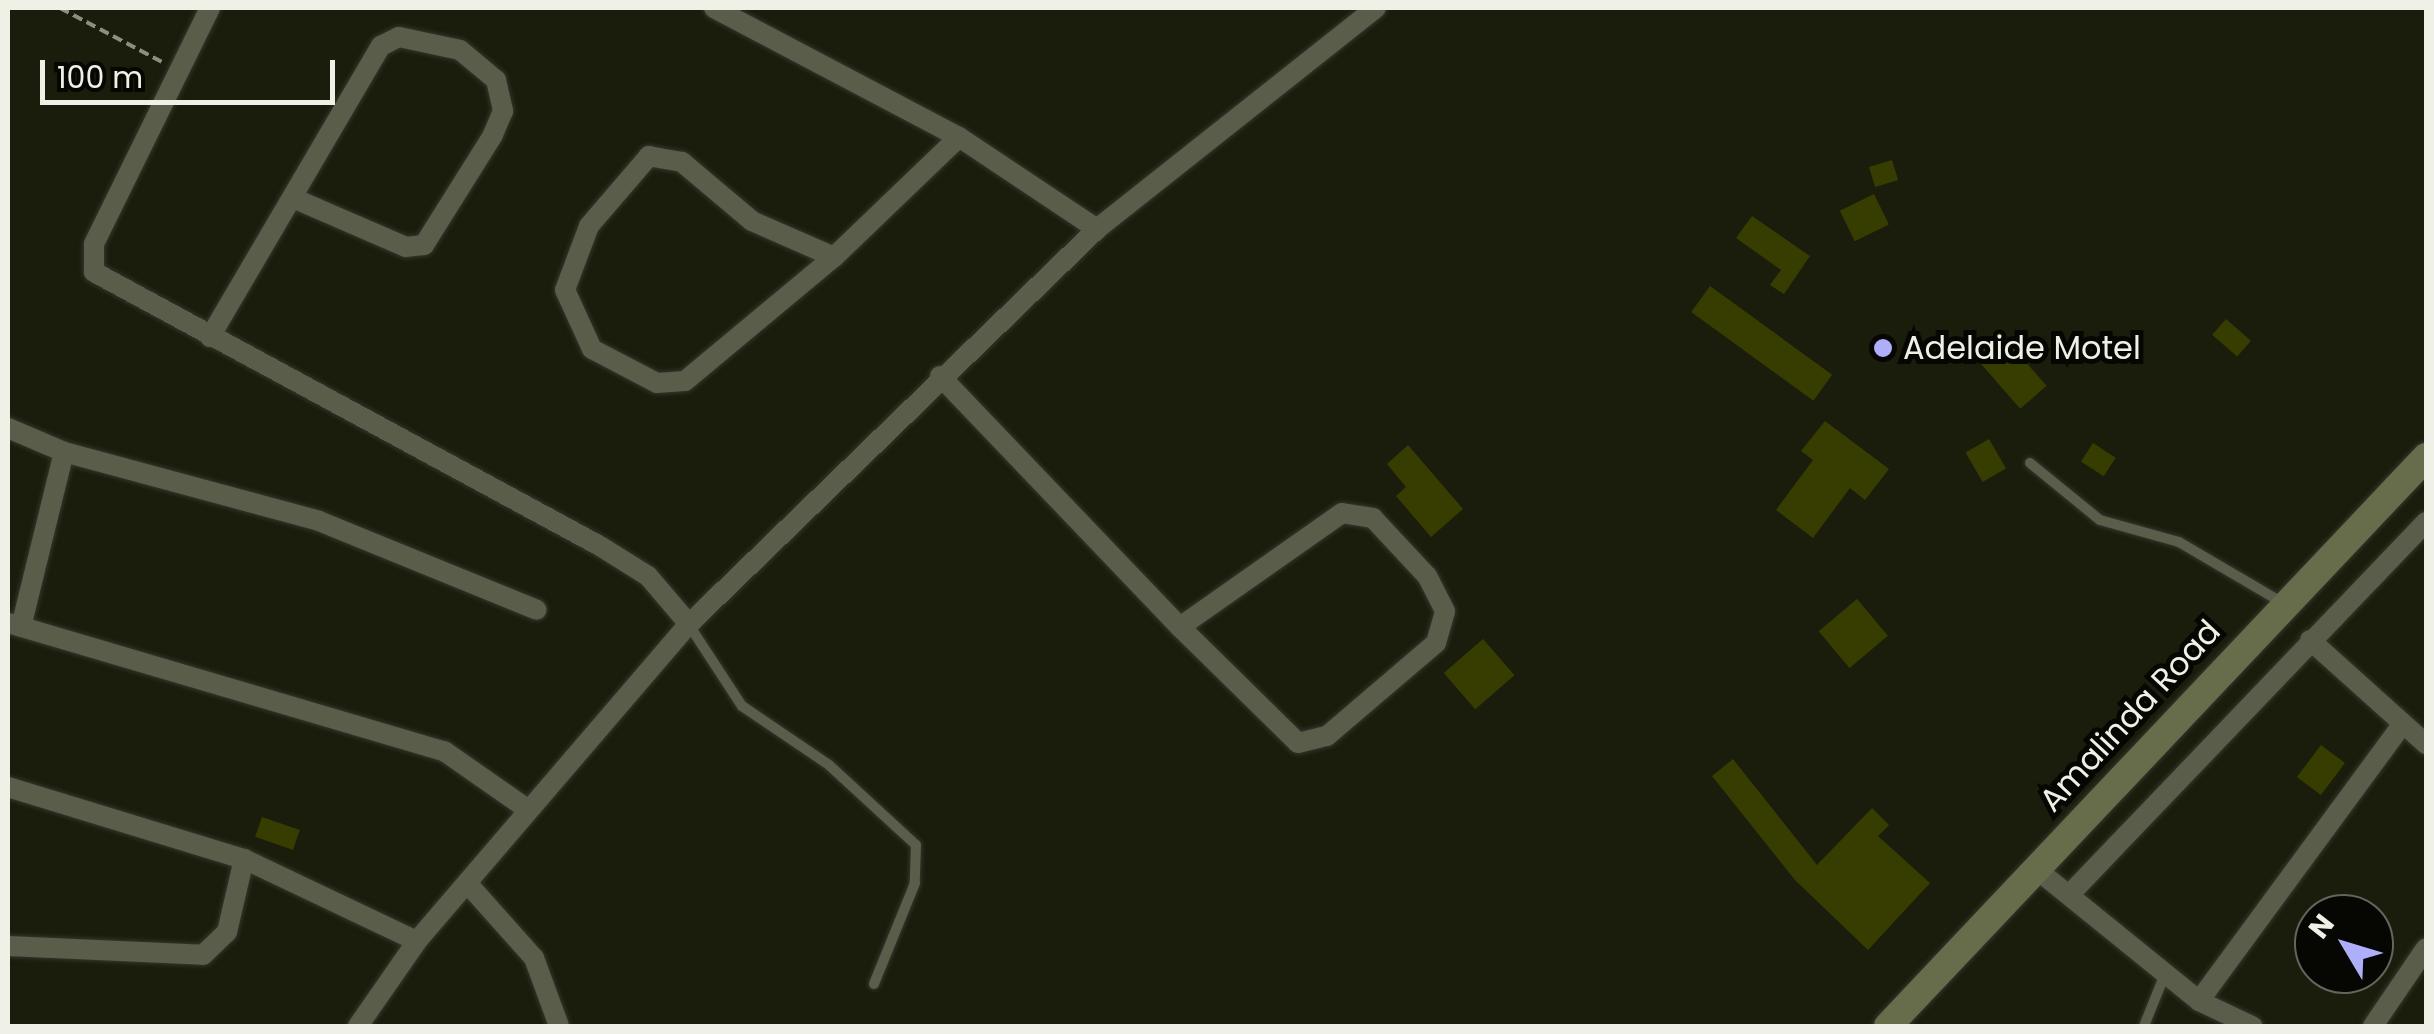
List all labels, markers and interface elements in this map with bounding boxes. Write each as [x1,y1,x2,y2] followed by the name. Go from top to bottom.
[45,40,340,102] scale bar
[57,56,143,99] text: 100 m
[1903,329,2141,367] place label: Adelaide Motel
[1872,337,1894,359] marker: Adelaide Motel
[2032,612,2228,820] street label: Amalinda Road
[2294,894,2394,994] north arrow
[2300,906,2343,947] text: N

